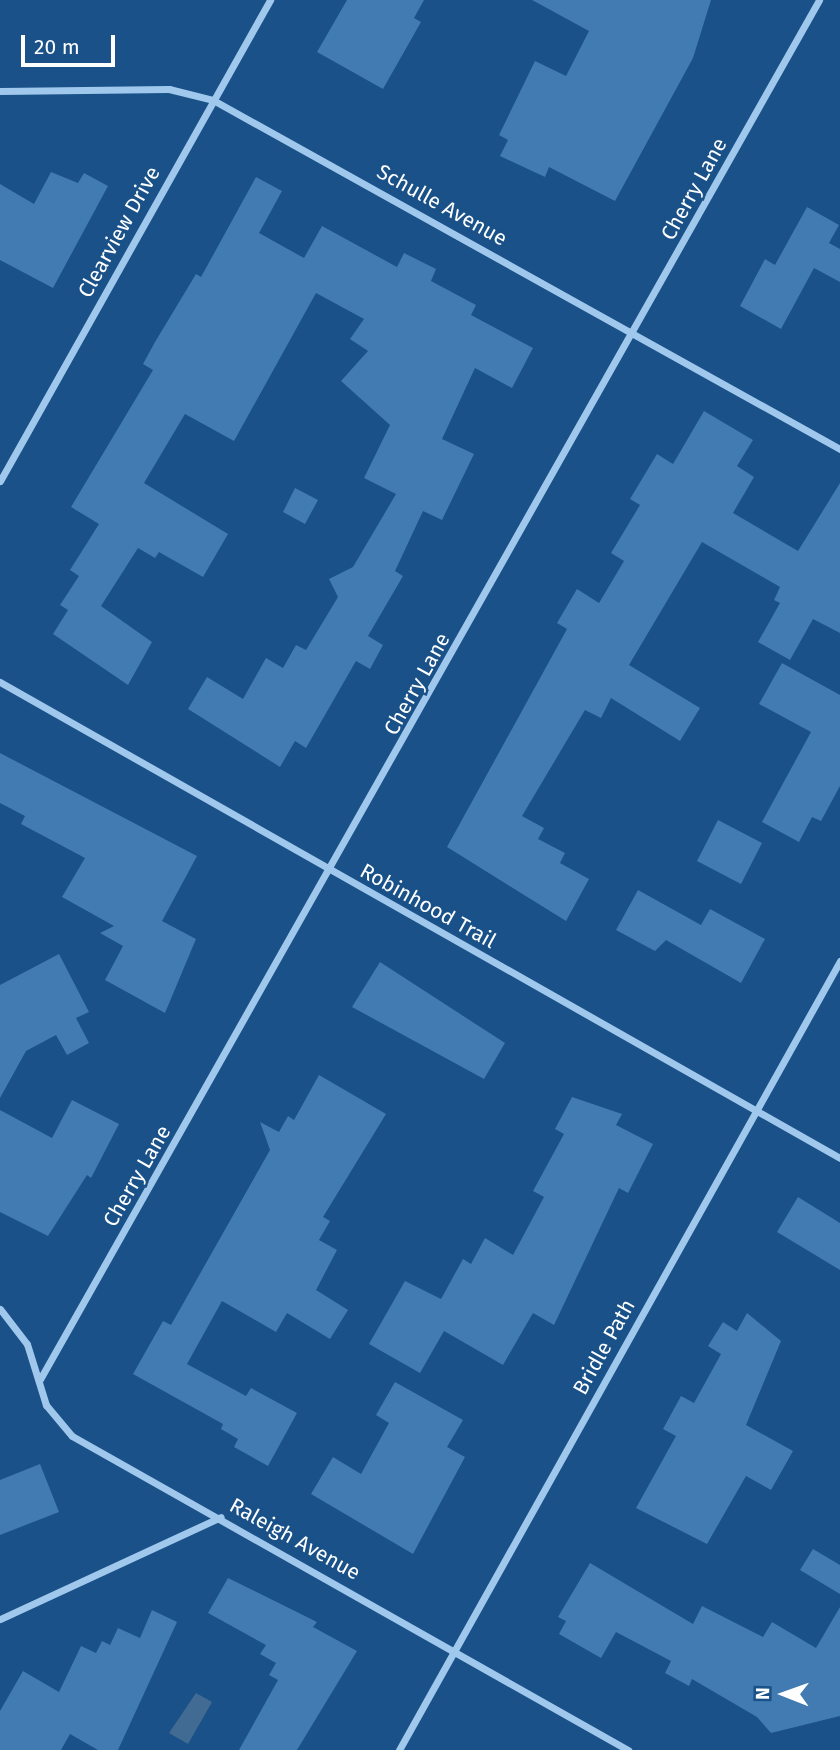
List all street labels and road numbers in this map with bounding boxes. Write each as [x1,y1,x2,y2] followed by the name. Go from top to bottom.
[656,134,732,244] street label: Cherry Lane
[373,159,511,251] street label: Schulle Avenue
[73,162,165,302] street label: Clearview Drive
[379,629,455,739] street label: Cherry Lane
[356,858,500,954] street label: Robinhood Trail
[98,1121,176,1231] street label: Cherry Lane
[568,1295,640,1399] street label: Bridle Path
[225,1493,365,1585] street label: Raleigh Avenue

